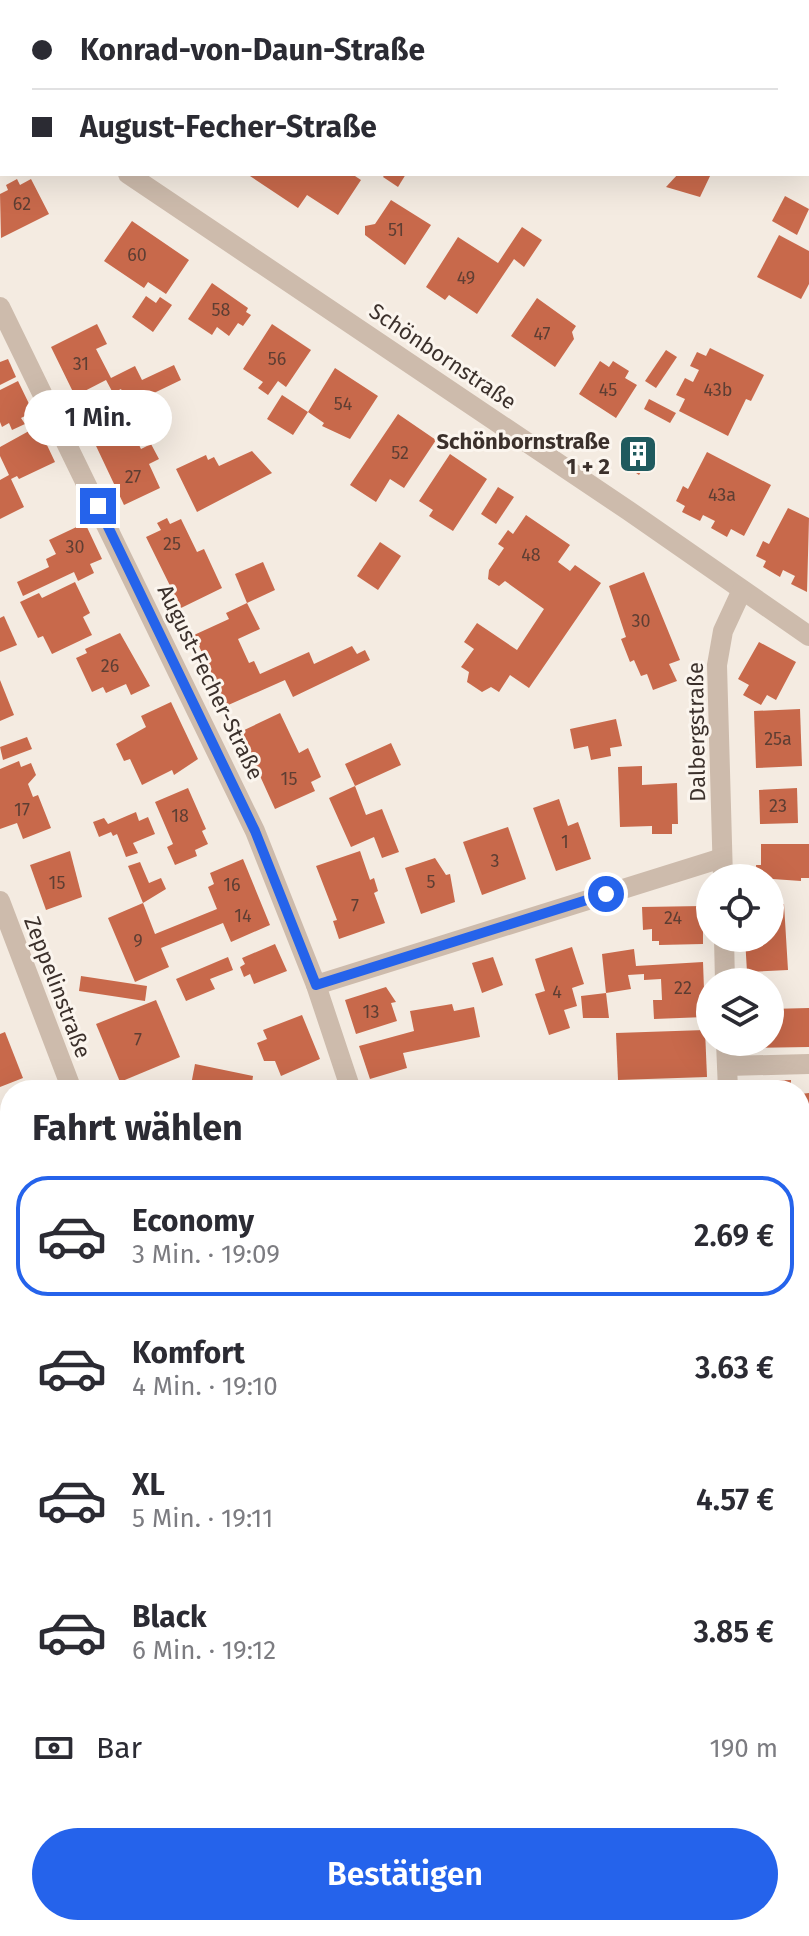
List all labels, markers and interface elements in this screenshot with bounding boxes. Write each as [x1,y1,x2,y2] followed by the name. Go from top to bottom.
[80,32,425,68] text: Konrad-von-Daun-Straße
[80,109,377,145] text: August-Fecher-Straße
[13,193,31,215] house number: 62
[388,219,404,241] house number: 51
[127,244,147,266] house number: 60
[457,267,475,289] house number: 49
[364,297,521,416] street label: Schönbornstraße
[212,299,231,321] house number: 58
[533,323,551,345] house number: 47
[268,348,286,370] house number: 56
[73,353,89,375] house number: 31
[599,379,617,401] house number: 45
[704,379,732,401] house number: 43b
[24,390,172,446] callout: 1 Min.
[334,393,353,415] house number: 54
[64,402,132,433] text: 1 Min.
[436,428,610,480] place label: Schönbornstraße 1 + 2
[617,433,659,475] building icon: Schönbornstraße 1 + 2
[391,442,409,464] house number: 52
[125,466,141,488] house number: 27
[708,484,736,506] house number: 43a
[80,488,116,524] route end
[163,533,181,555] house number: 25
[65,536,85,558] house number: 30
[521,544,541,566] house number: 48
[152,580,269,784] street label: August-Fecher-Straße
[631,610,651,632] house number: 30
[101,655,119,677] house number: 26
[682,662,711,802] street label: Dalbergstraße
[764,728,792,750] house number: 25a
[281,768,297,790] house number: 15
[769,795,787,817] house number: 23
[14,799,30,821] house number: 17
[171,805,189,827] house number: 18
[561,831,569,853] house number: 1
[491,850,499,872] house number: 3
[696,864,784,1056] map controls
[696,864,784,952] button: locate
[426,871,436,893] house number: 5
[49,872,65,894] house number: 15
[223,874,241,896] house number: 16
[588,876,624,912] route start
[351,895,359,917] house number: 7
[234,905,252,927] house number: 14
[664,907,682,929] house number: 24
[18,913,97,1062] street label: Zeppelinstraße
[133,930,143,952] house number: 9
[696,968,784,1056] button: layers
[674,977,692,999] house number: 22
[552,981,562,1003] house number: 4
[363,1001,379,1023] house number: 13
[134,1029,142,1051] house number: 7
[32,1106,243,1150] text: Fahrt wählen
[36,1200,108,1272] icon: car
[132,1203,254,1239] text: Economy
[694,1218,774,1254] text: 2.69 €
[132,1239,280,1270] text: 3 Min. · 19:09
[36,1332,108,1404] icon: car
[132,1335,245,1371] text: Komfort
[695,1350,774,1386] text: 3.63 €
[132,1371,278,1402] text: 4 Min. · 19:10
[36,1464,108,1536] icon: car
[132,1467,165,1503] text: XL
[696,1482,774,1518] text: 4.57 €
[132,1503,273,1534] text: 5 Min. · 19:11
[36,1596,108,1668] icon: car
[132,1599,207,1635] text: Black
[693,1614,774,1650] text: 3.85 €
[132,1635,276,1666] text: 6 Min. · 19:12
[32,1726,76,1770] icon: cash
[96,1730,142,1766] text: Bar
[709,1733,778,1764] text: 190 m
[32,1828,778,1920] button: Bestätigen

